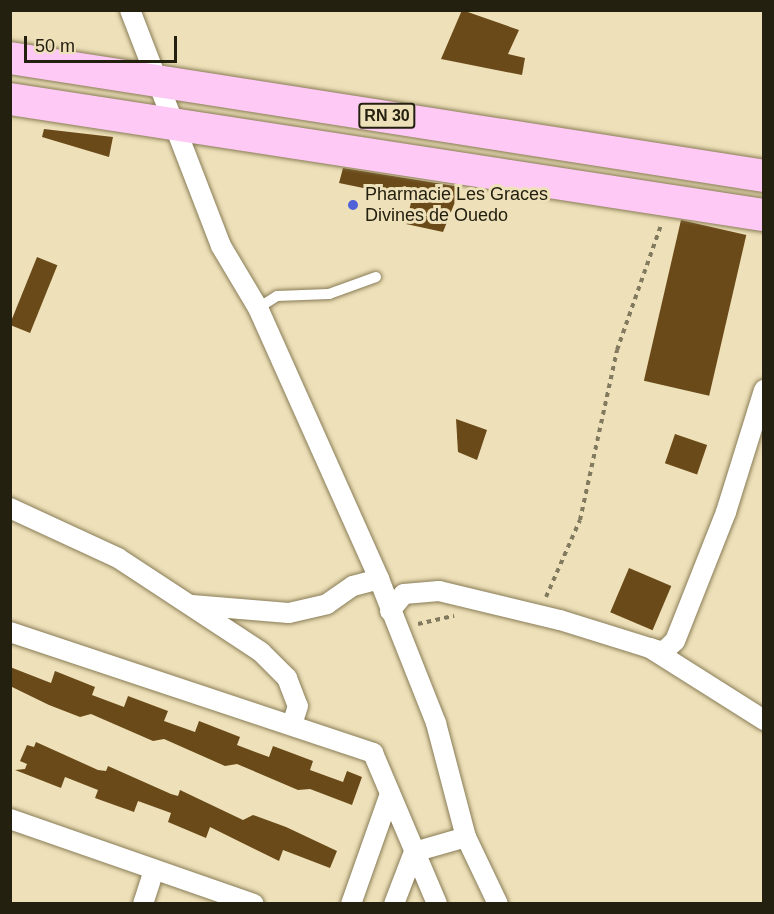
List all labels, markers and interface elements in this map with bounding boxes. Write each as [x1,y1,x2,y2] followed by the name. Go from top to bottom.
[27,24,180,62] scale bar
[35,36,75,56] text: 50 m
[357,103,417,129] road number: RN 30
[365,184,548,226] place label: Pharmacie Les Graces Divines de Ouedo
[346,198,360,212] marker: Pharmacie Les Graces Divines de Ouedo

